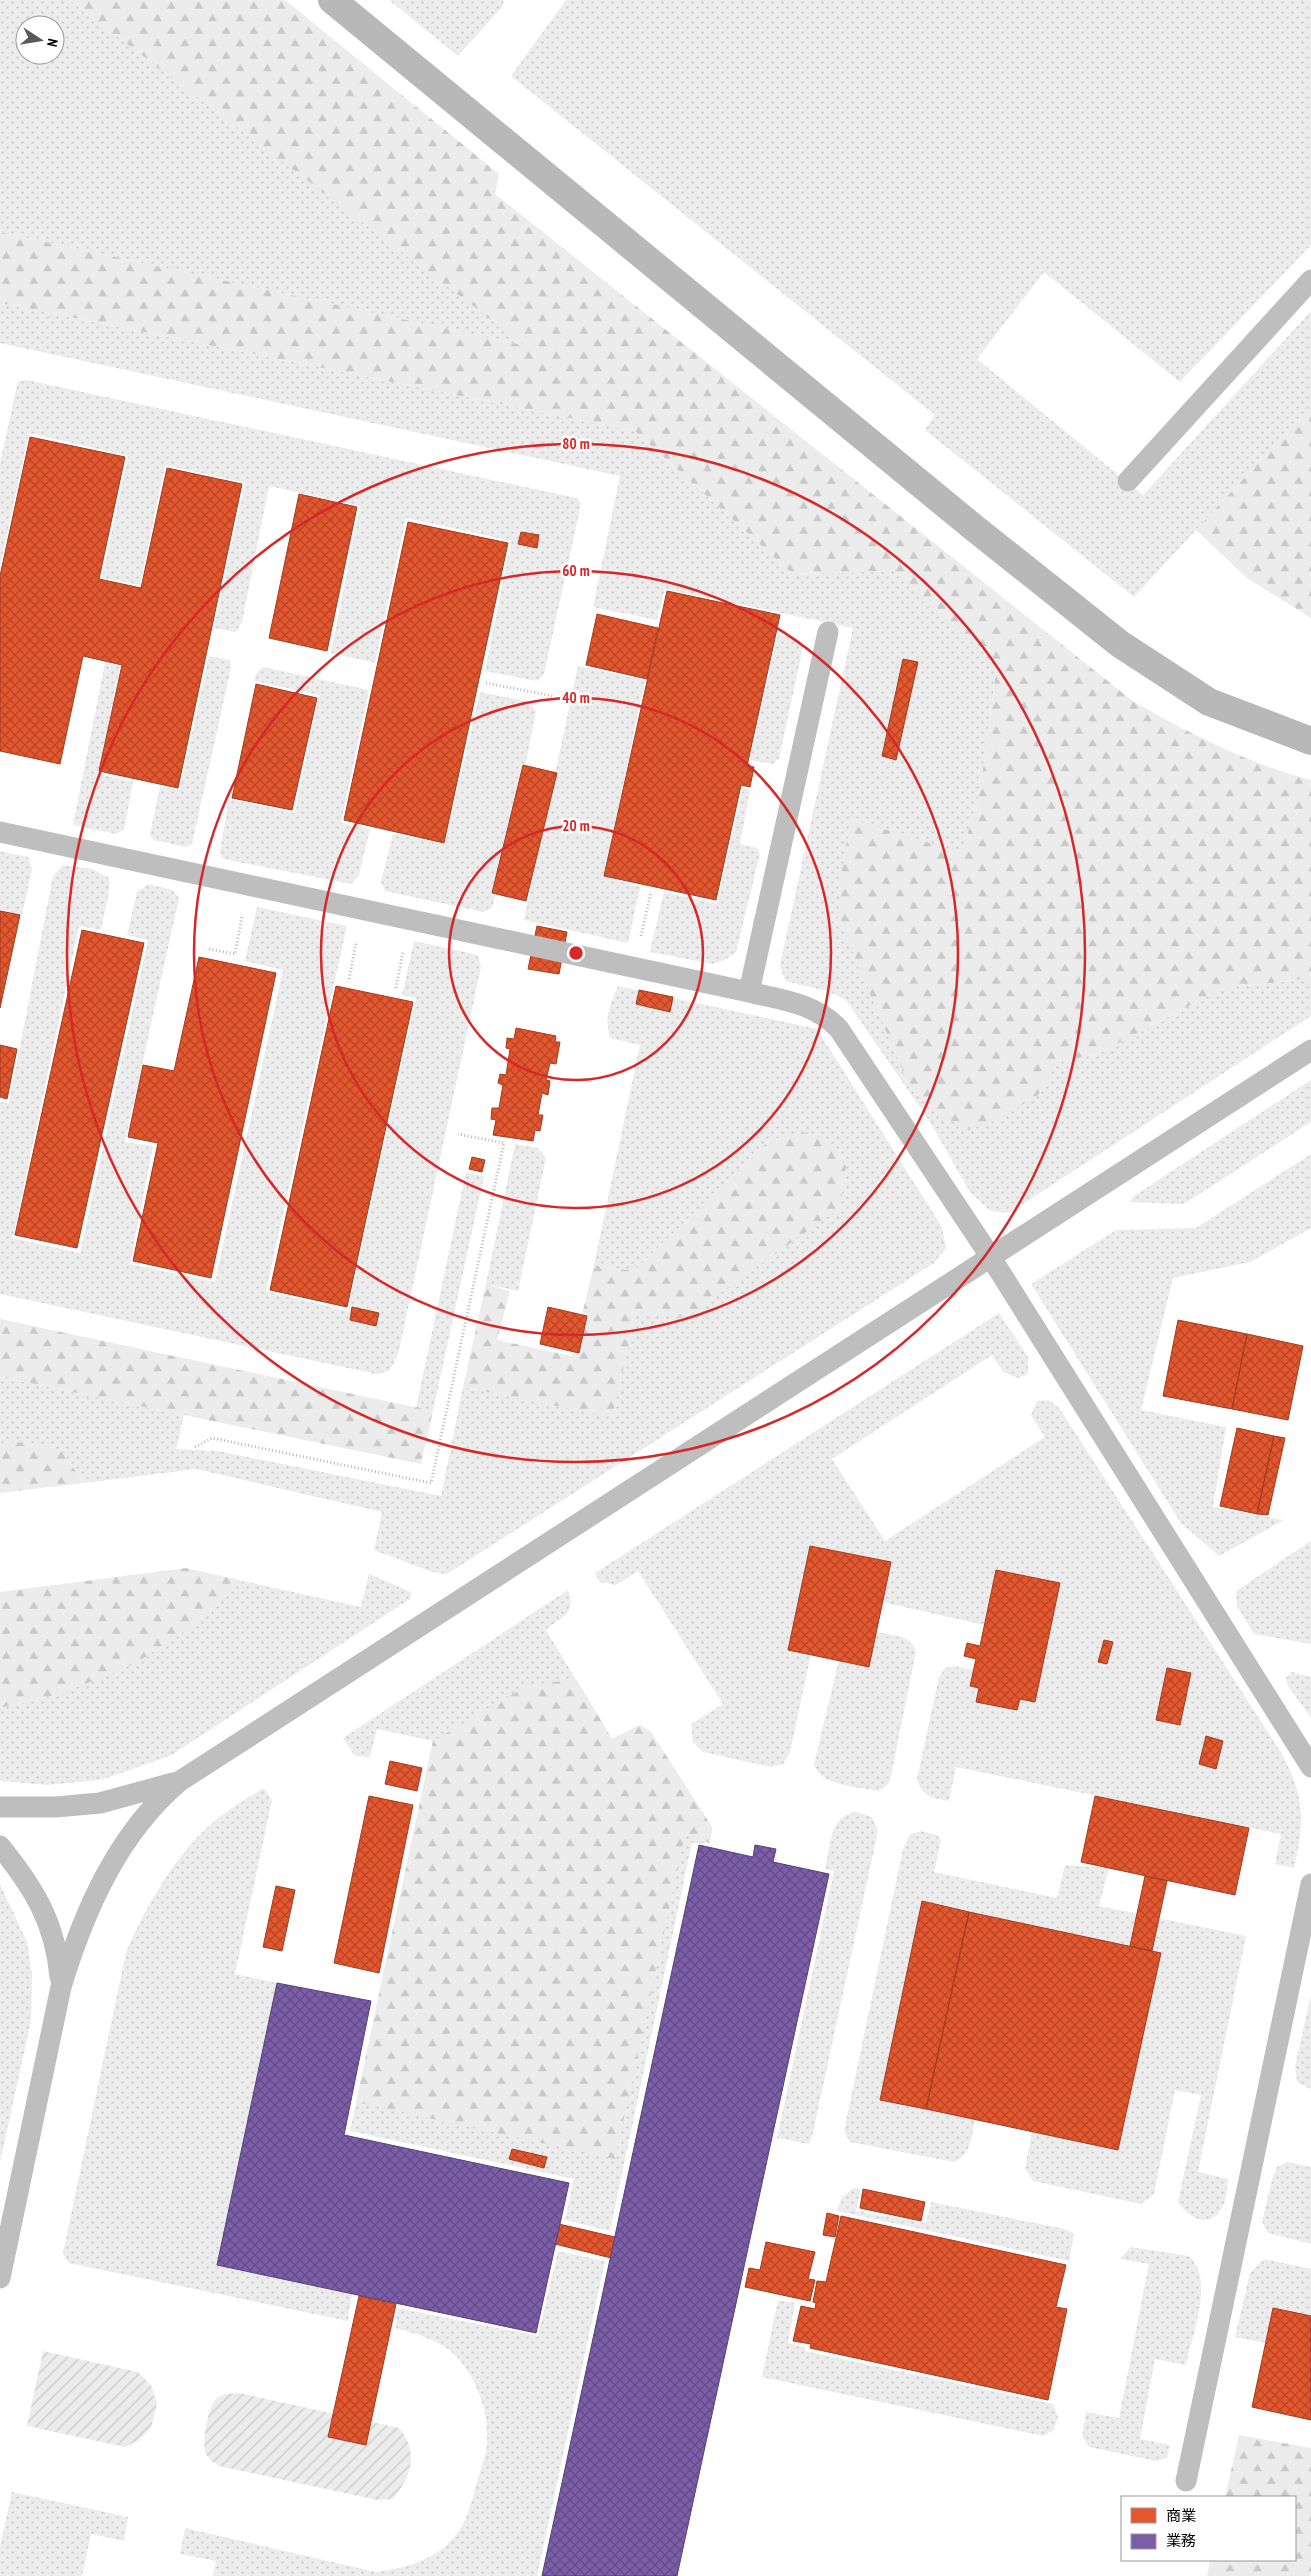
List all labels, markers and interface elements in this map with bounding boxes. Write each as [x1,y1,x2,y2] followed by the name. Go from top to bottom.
[15,15,65,65] north arrow
[43,37,62,48] text: N
[562,434,590,453] text: 80 m
[562,561,590,580] text: 60 m
[562,688,590,707] text: 40 m
[562,816,590,835] text: 20 m
[567,944,585,962] centre of rings
[1121,2496,1296,2561] legend
[1166,2506,1196,2525] text: 商業
[1166,2531,1196,2550] text: 業務

